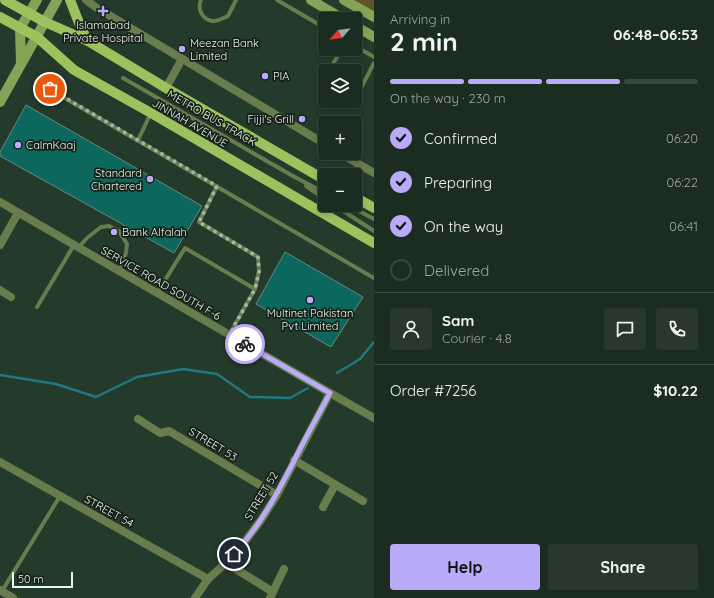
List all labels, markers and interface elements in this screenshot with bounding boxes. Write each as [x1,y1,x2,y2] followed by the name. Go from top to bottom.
[97,5,109,17] marker: Islamabad Private Hospital
[390,11,450,27] text: Arriving in
[318,12,362,56] north arrow
[318,12,362,212] map controls
[63,18,143,45] place label: Islamabad Private Hospital
[390,25,458,58] text: 2 min
[613,25,698,44] text: 06:48–06:53
[190,36,259,63] place label: Meezan Bank Limited
[177,44,187,54] marker: Meezan Bank Limited
[318,64,362,108] button: layers
[273,69,289,83] place label: PIA
[260,71,270,81] marker: PIA
[33,72,67,106] pin
[39,78,61,100] icon: bag
[165,87,259,149] street label: METRO BUS TRACK
[390,90,506,106] text: On the way · 230 m
[150,96,230,150] street label: JINNAH AVENUE
[247,112,294,126] place label: Fijji's Grill
[297,114,307,124] marker: Fijji's Grill
[318,116,362,160] button: +
[390,127,412,149] icon: check
[424,129,497,148] text: Confirmed
[666,130,698,146] text: 06:20
[26,138,76,152] place label: CalmKaaj
[13,140,23,150] marker: CalmKaaj
[91,166,142,193] place label: Standard Chartered
[318,168,362,212] button: −
[390,171,412,193] icon: check
[424,173,492,192] text: Preparing
[145,174,155,184] marker: Standard Chartered
[666,174,698,190] text: 06:22
[390,215,412,237] icon: check
[424,217,503,236] text: On the way
[669,218,698,234] text: 06:41
[122,225,187,239] place label: Bank Alfalah
[109,227,119,237] marker: Bank Alfalah
[99,243,224,323] street label: SERVICE ROAD SOUTH F-6
[424,261,489,280] text: Delivered
[305,295,315,305] marker: Multinet Pakistan Pvt Limited
[267,306,353,333] place label: Multinet Pakistan Pvt Limited
[390,308,432,350] button: person
[604,308,646,350] button: chat
[656,308,698,350] button: phone
[442,311,474,330] text: Sam
[225,324,265,364] courier
[442,330,512,346] text: Courier · 4.8
[234,333,256,355] icon: bike
[390,381,476,400] text: Order #7256
[653,381,698,400] text: $10.22
[186,424,240,464] street label: STREET 53
[241,469,281,523] street label: STREET 52
[82,492,136,530] street label: STREET 54
[217,537,251,571] pin
[223,543,245,565] icon: home
[390,544,540,590] button: Help
[548,544,698,590] button: Share
[12,570,73,589] scale bar
[18,572,44,586] text: 50 m

